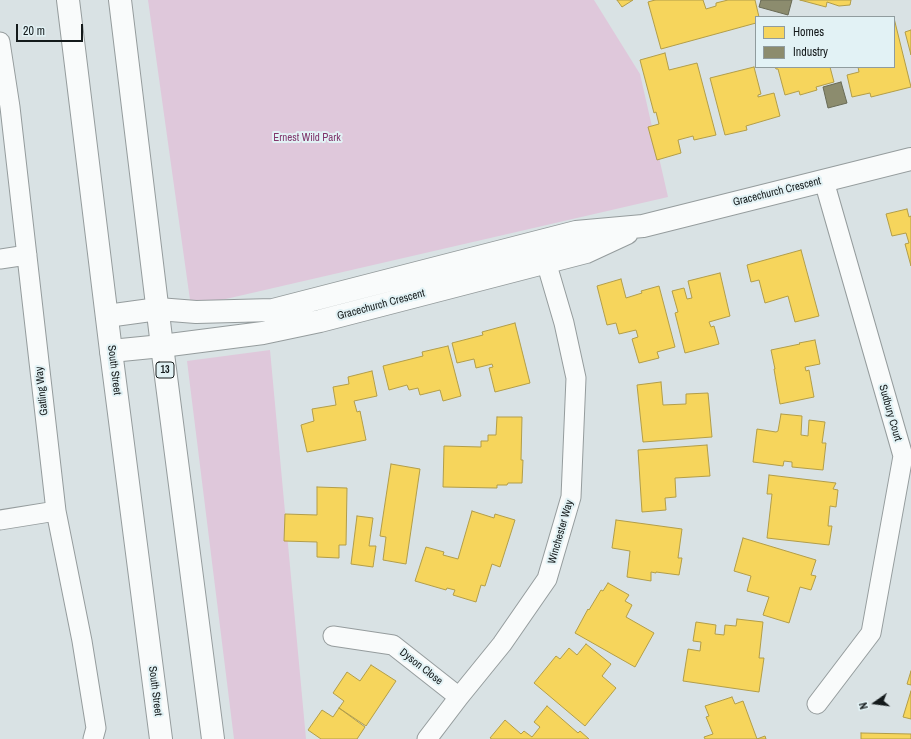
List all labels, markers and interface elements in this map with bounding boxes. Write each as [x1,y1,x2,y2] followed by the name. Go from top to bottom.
[18,16,85,42] scale bar
[755,16,895,68] legend
[23,23,45,39] text: 20 m
[793,24,824,40] text: Homes
[793,44,828,60] text: Industry
[273,131,341,145] park label: Ernest Wild Park
[732,175,822,209] street label: Gracechurch Crescent
[336,287,426,323] street label: Gracechurch Crescent
[104,344,124,396] street label: South Street
[156,362,174,378] road number: 13
[33,366,51,416] street label: Gatling Way
[876,383,904,443] street label: Sudbury Court
[546,499,576,565] street label: Winchester Way
[397,646,445,688] street label: Dyson Close
[145,665,165,717] street label: South Street
[855,683,895,723] north arrow
[856,701,871,711] text: N

